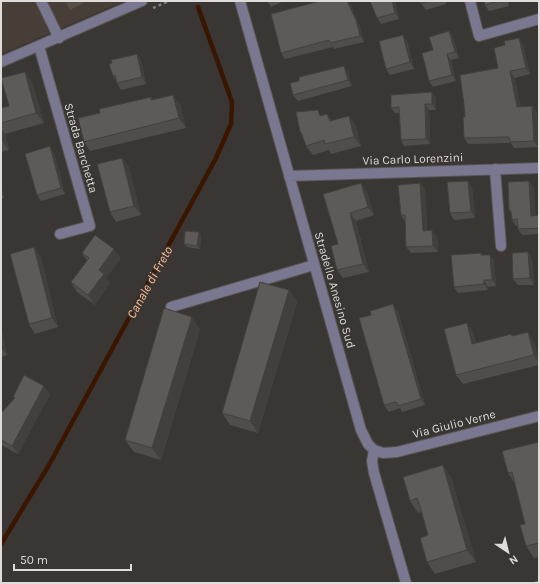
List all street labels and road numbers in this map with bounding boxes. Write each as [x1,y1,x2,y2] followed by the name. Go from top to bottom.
[61,101,101,195] street label: Strada Barchetta
[362,150,464,168] street label: Via Carlo Lorenzini
[312,230,358,350] street label: Stradello Anesino Sud
[411,407,497,441] street label: Via Giulio Verne

